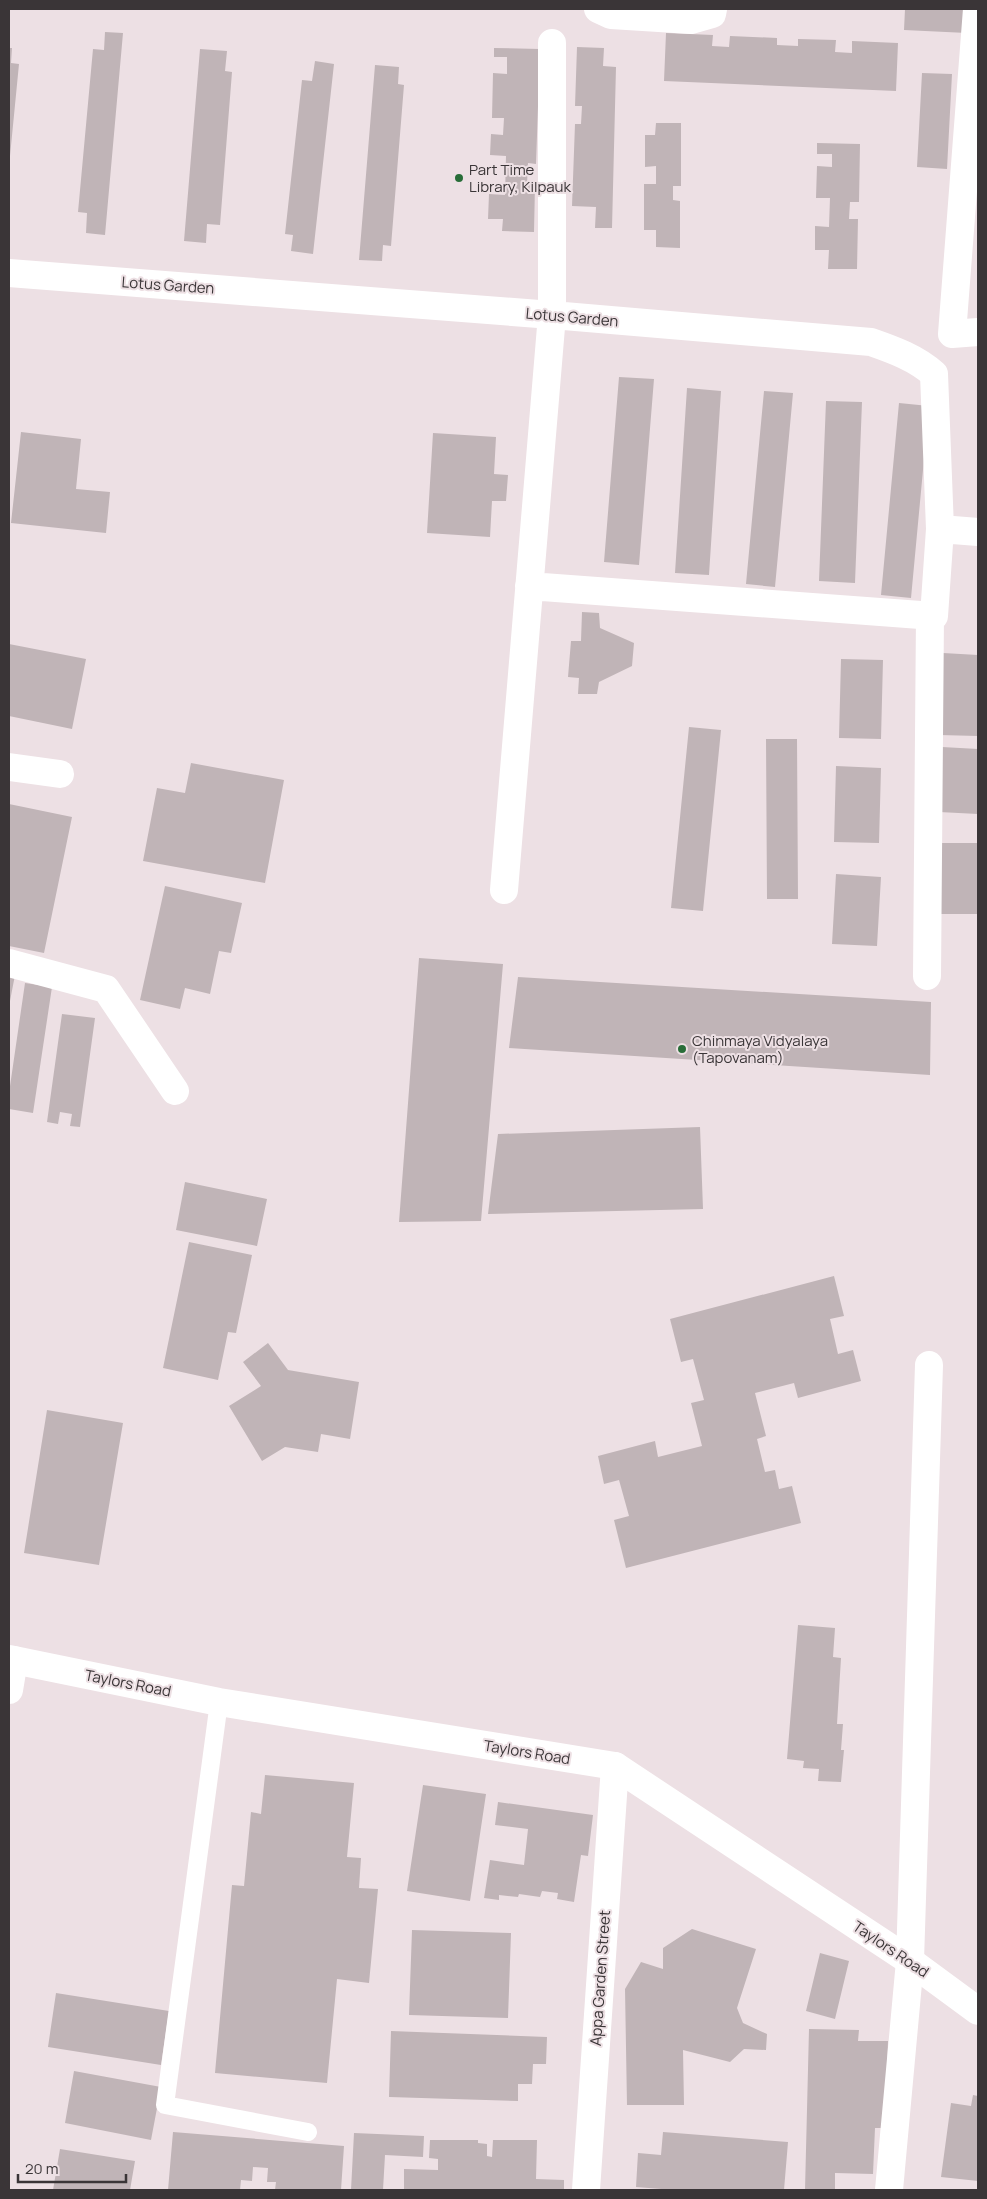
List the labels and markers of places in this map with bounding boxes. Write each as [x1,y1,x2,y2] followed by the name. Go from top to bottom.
[469,159,572,197] place label: Part Time Library, Kilpauk
[453,172,465,184] marker: Part Time Library, Kilpauk
[692,1030,828,1068] place label: Chinmaya Vidyalaya (Tapovanam)
[676,1043,688,1055] marker: Chinmaya Vidyalaya (Tapovanam)

